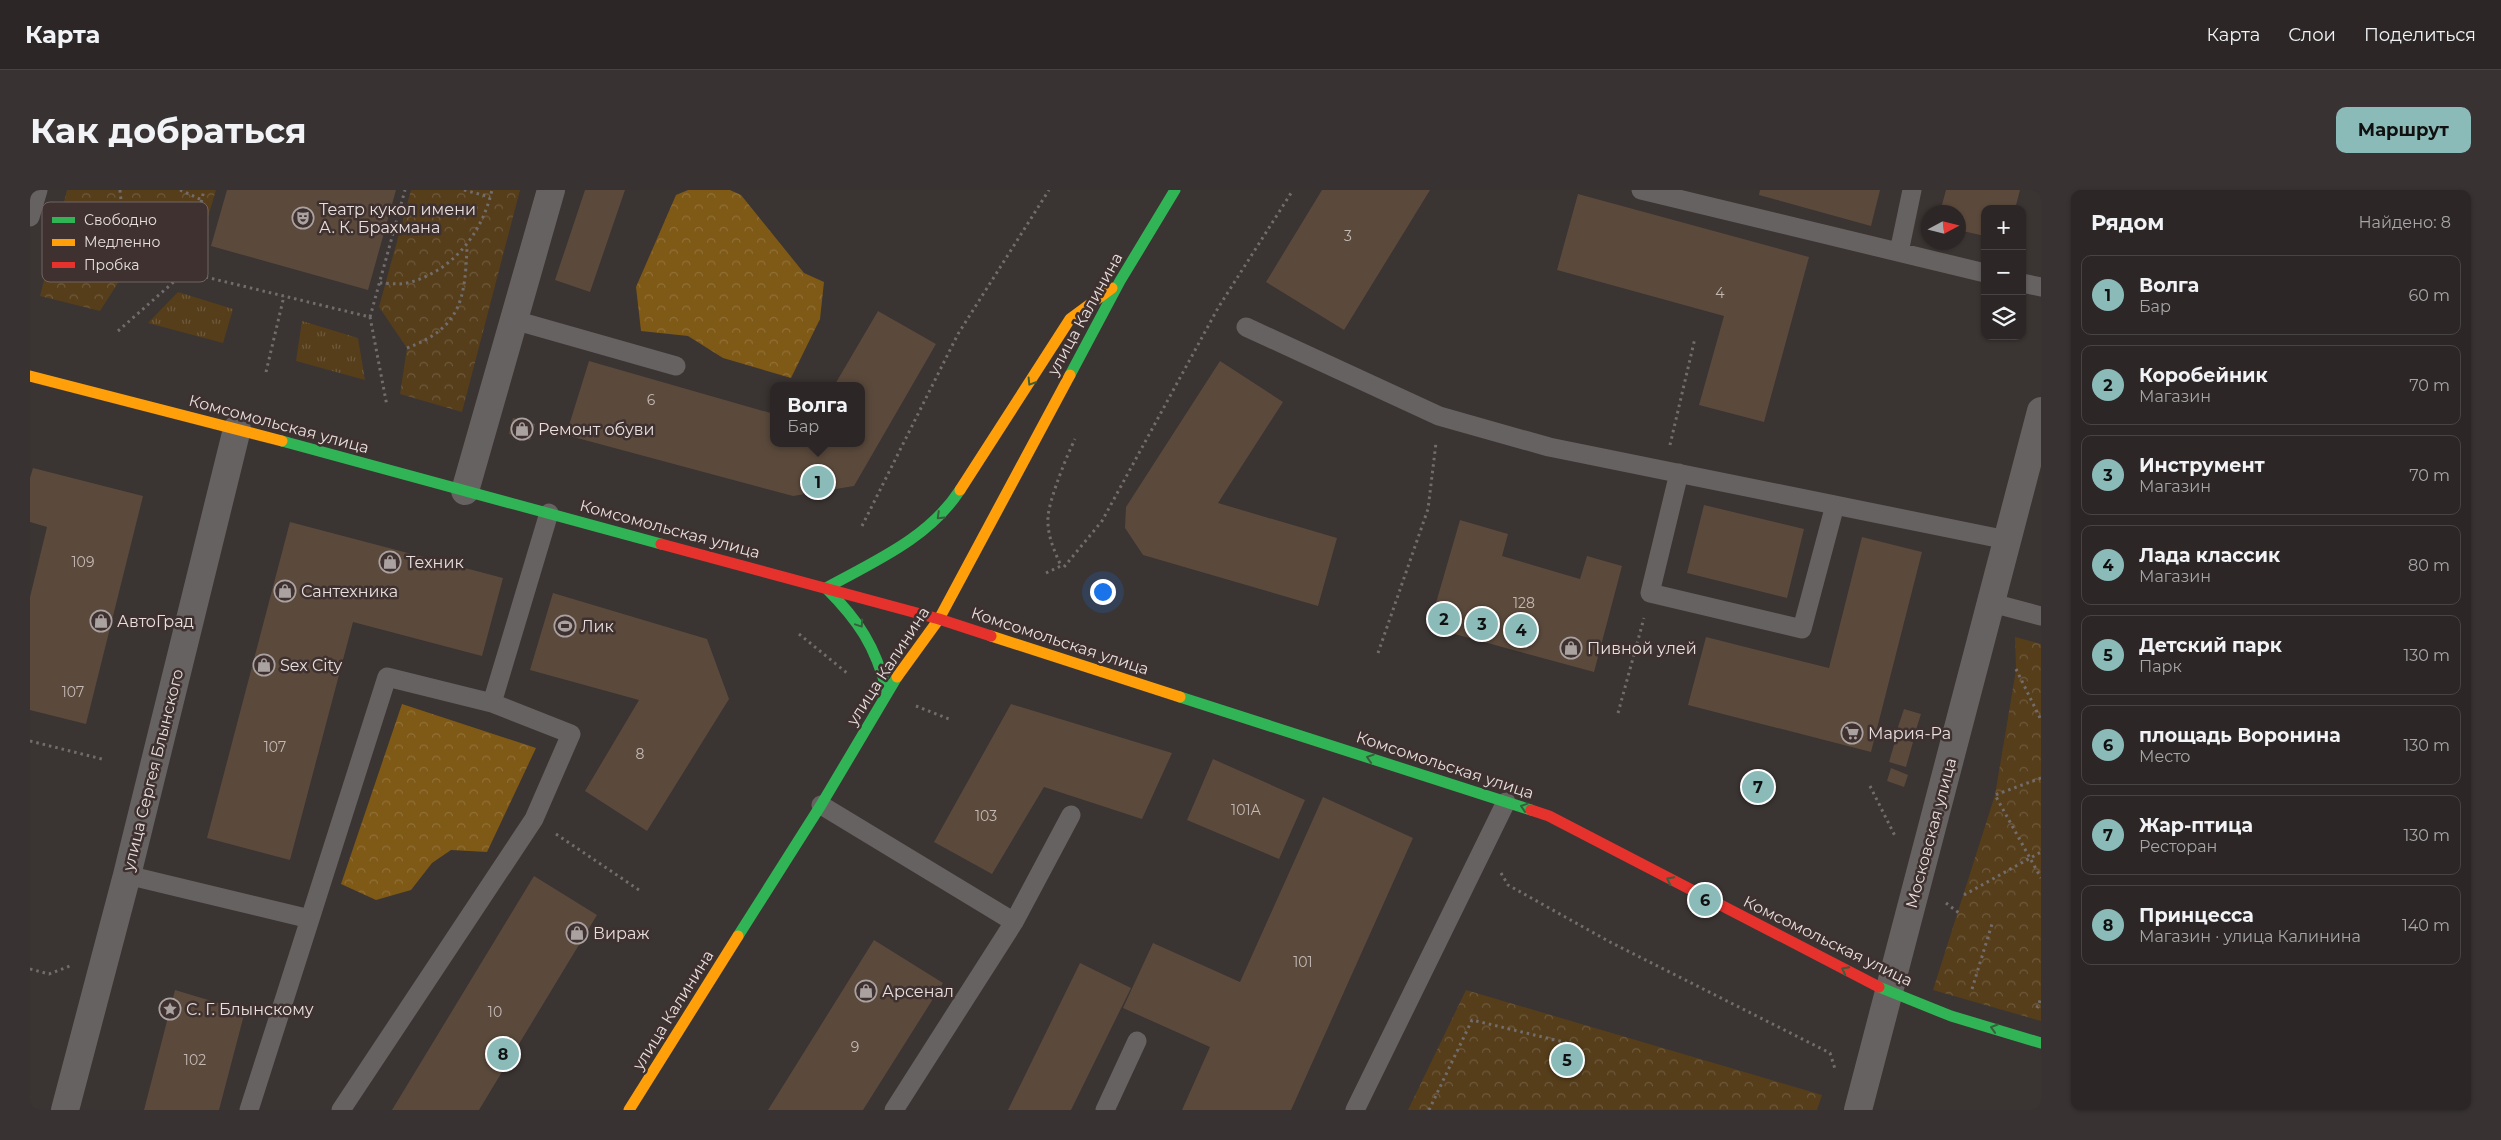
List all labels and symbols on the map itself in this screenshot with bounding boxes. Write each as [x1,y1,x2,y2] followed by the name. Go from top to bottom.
[319,200,476,237] place label: Театр кукол имени А. К. Брахмана
[42,202,208,282] legend
[1921,205,1966,250] north arrow
[291,206,315,230] theatre icon: Театр кукол имени А. К. Брахмана
[84,211,157,229] text: Свободно
[1344,227,1352,245] house number: 3
[84,233,160,251] text: Медленно
[1043,249,1127,380] street label: улица Калинина
[84,256,139,274] text: Пробка
[1715,284,1725,302] house number: 4
[1027,377,1037,386] one-way arrow
[187,391,371,457] street label: Комсомольская улица
[647,391,656,409] house number: 6
[510,417,534,441] shop icon: Ремонт обуви
[538,420,655,439] place label: Ремонт обуви
[802,463,834,501] pin: 1
[578,496,762,562] street label: Комсомольская улица
[936,510,945,519] one-way arrow
[378,550,402,574] shop icon: Техник
[72,553,94,571] house number: 109
[406,553,464,572] place label: Техник
[273,579,297,603] shop icon: Сантехника
[1090,579,1116,605] your location
[301,582,398,601] place label: Сантехника
[1513,594,1535,612] house number: 128
[1428,600,1460,638] pin: 2
[842,603,933,730] street label: улица Калинина
[969,603,1151,679] street label: Комсомольская улица
[1466,605,1498,643] pin: 3
[89,609,113,633] shop icon: АвтоГрад
[1505,611,1537,649] pin: 4
[117,612,194,631] place label: АвтоГрад
[553,614,577,638] sports icon: Лик
[581,617,615,636] place label: Лик
[854,618,863,627] one-way arrow
[1559,636,1583,660] shop icon: Пивной улей
[1587,639,1697,658] place label: Пивной улей
[252,653,276,677] shop icon: Sex City
[280,656,342,675] place label: Sex City
[118,667,187,874] street label: улица Сергея Блынского
[62,683,84,701] house number: 107
[1840,721,1864,745] supermarket icon: Мария-Ра
[1868,724,1951,743] place label: Мария-Ра
[1354,727,1536,803] street label: Комсомольская улица
[264,738,286,756] house number: 107
[636,745,645,763] house number: 8
[1366,753,1374,763] one-way arrow
[1902,756,1960,910] street label: Московская улица
[1742,768,1774,806] pin: 7
[1231,801,1261,819] house number: 101А
[1521,803,1529,813] one-way arrow
[975,807,997,825] house number: 103
[1666,876,1675,886] one-way arrow
[1689,881,1721,919] pin: 6
[1740,892,1916,990] street label: Комсомольская улица
[565,921,589,945] shop icon: Вираж
[593,924,649,943] place label: Вираж
[628,947,717,1074] street label: улица Калинина
[1293,953,1313,971] house number: 101
[1841,966,1850,976] one-way arrow
[854,979,878,1003] shop icon: Арсенал
[882,982,954,1001] place label: Арсенал
[158,997,182,1021] place icon: С. Г. Блынскому
[186,1000,314,1019] place label: С. Г. Блынскому
[488,1003,502,1021] house number: 10
[1991,1024,1999,1034] one-way arrow
[487,1035,519,1073] pin: 8
[851,1038,859,1056] house number: 9
[1551,1041,1583,1079] pin: 5
[184,1051,206,1069] house number: 102

